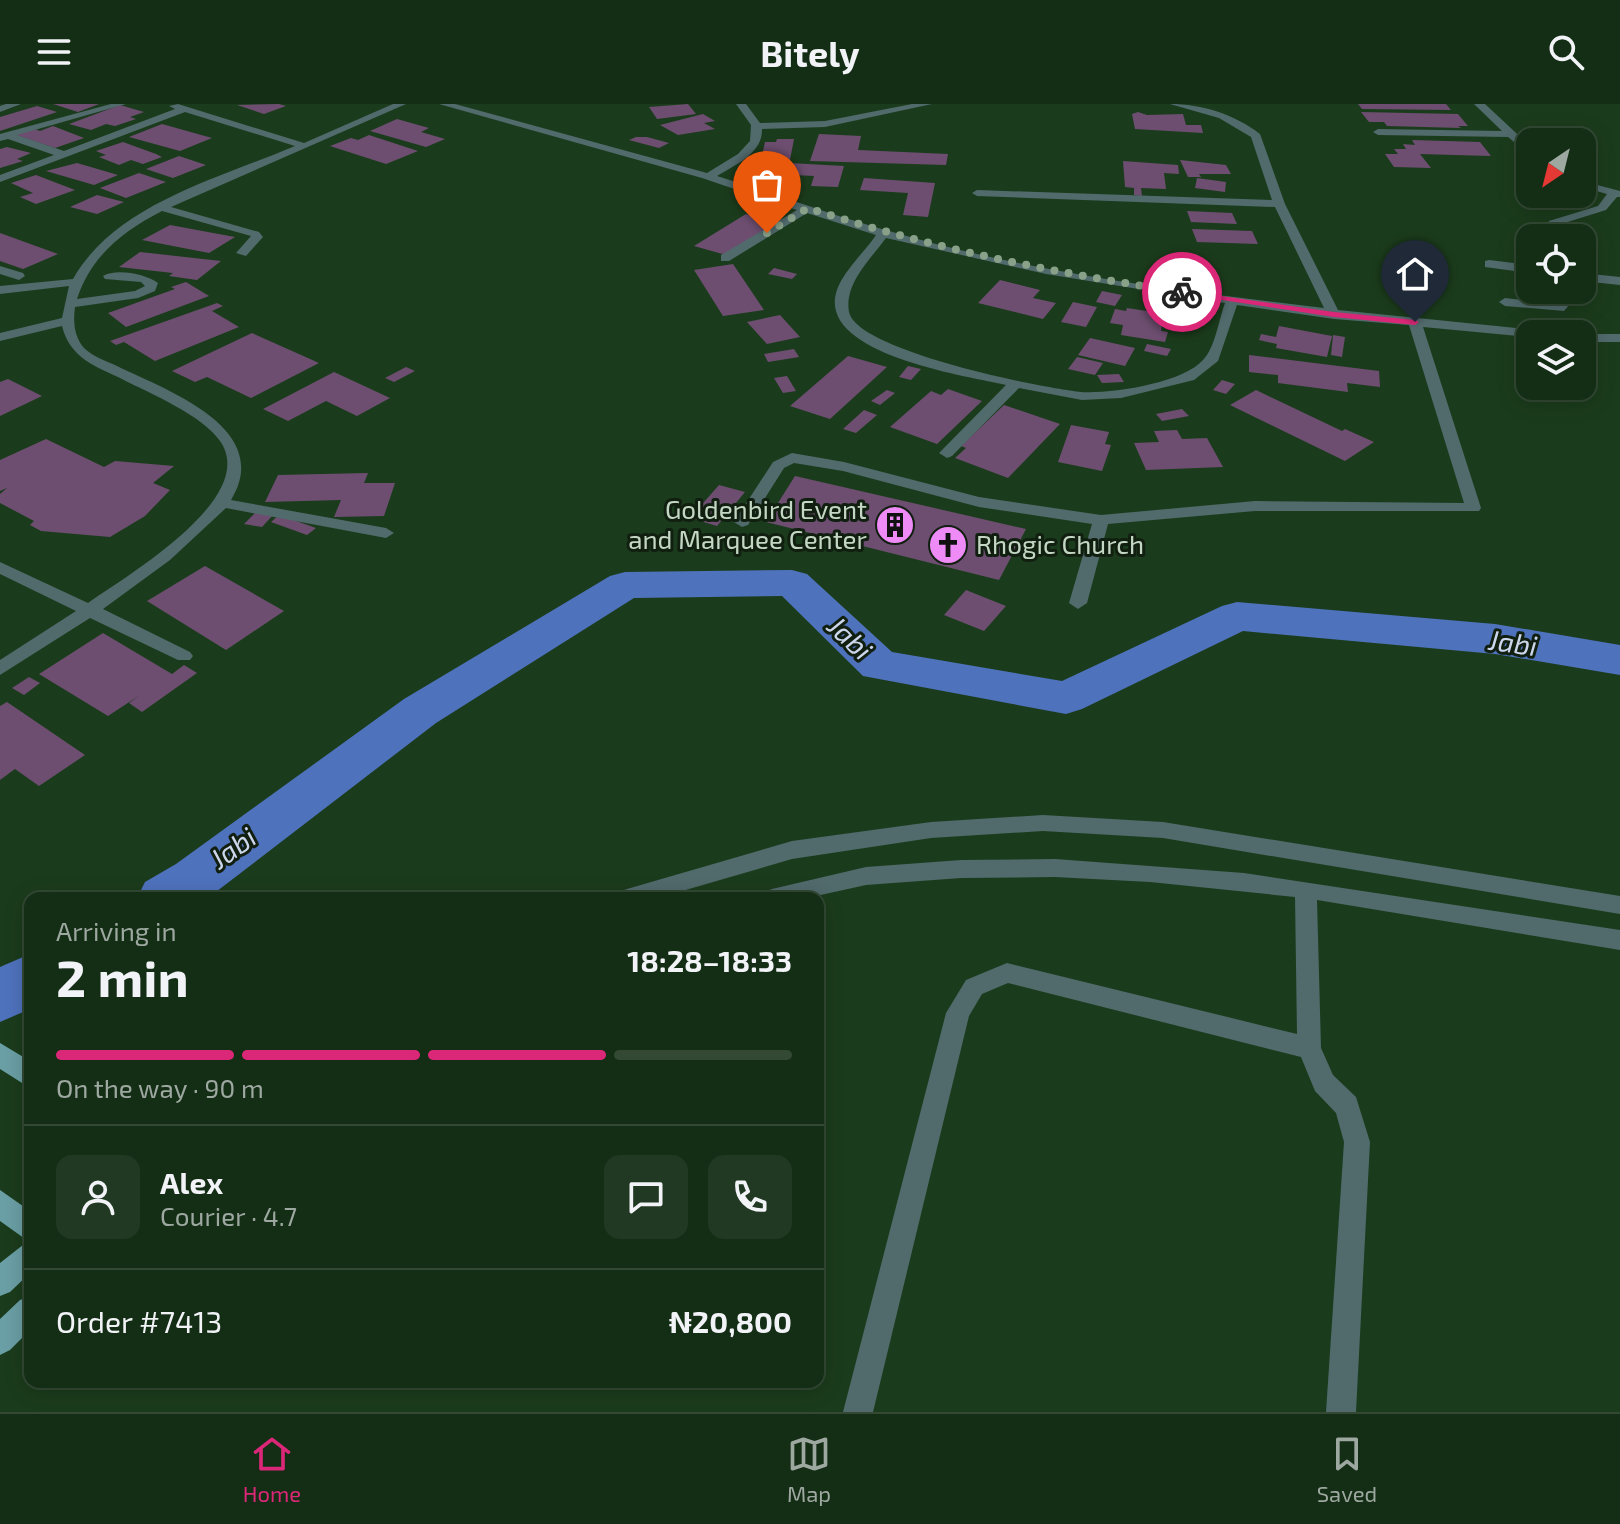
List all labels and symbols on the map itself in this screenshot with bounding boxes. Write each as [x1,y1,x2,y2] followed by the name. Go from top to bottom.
[1516,128,1596,208] north arrow
[733,151,801,233] pin
[1381,240,1449,322] pin
[1142,252,1222,332] courier
[628,493,867,554] place label: Goldenbird Event and Marquee Center
[874,504,916,546] building icon: Goldenbird Event and Marquee Center
[927,524,969,566] church icon: Rhogic Church
[976,528,1144,559] place label: Rhogic Church
[821,608,880,666] water label: Jabi
[1486,622,1540,662] water label: Jabi
[202,819,262,876] water label: Jabi

